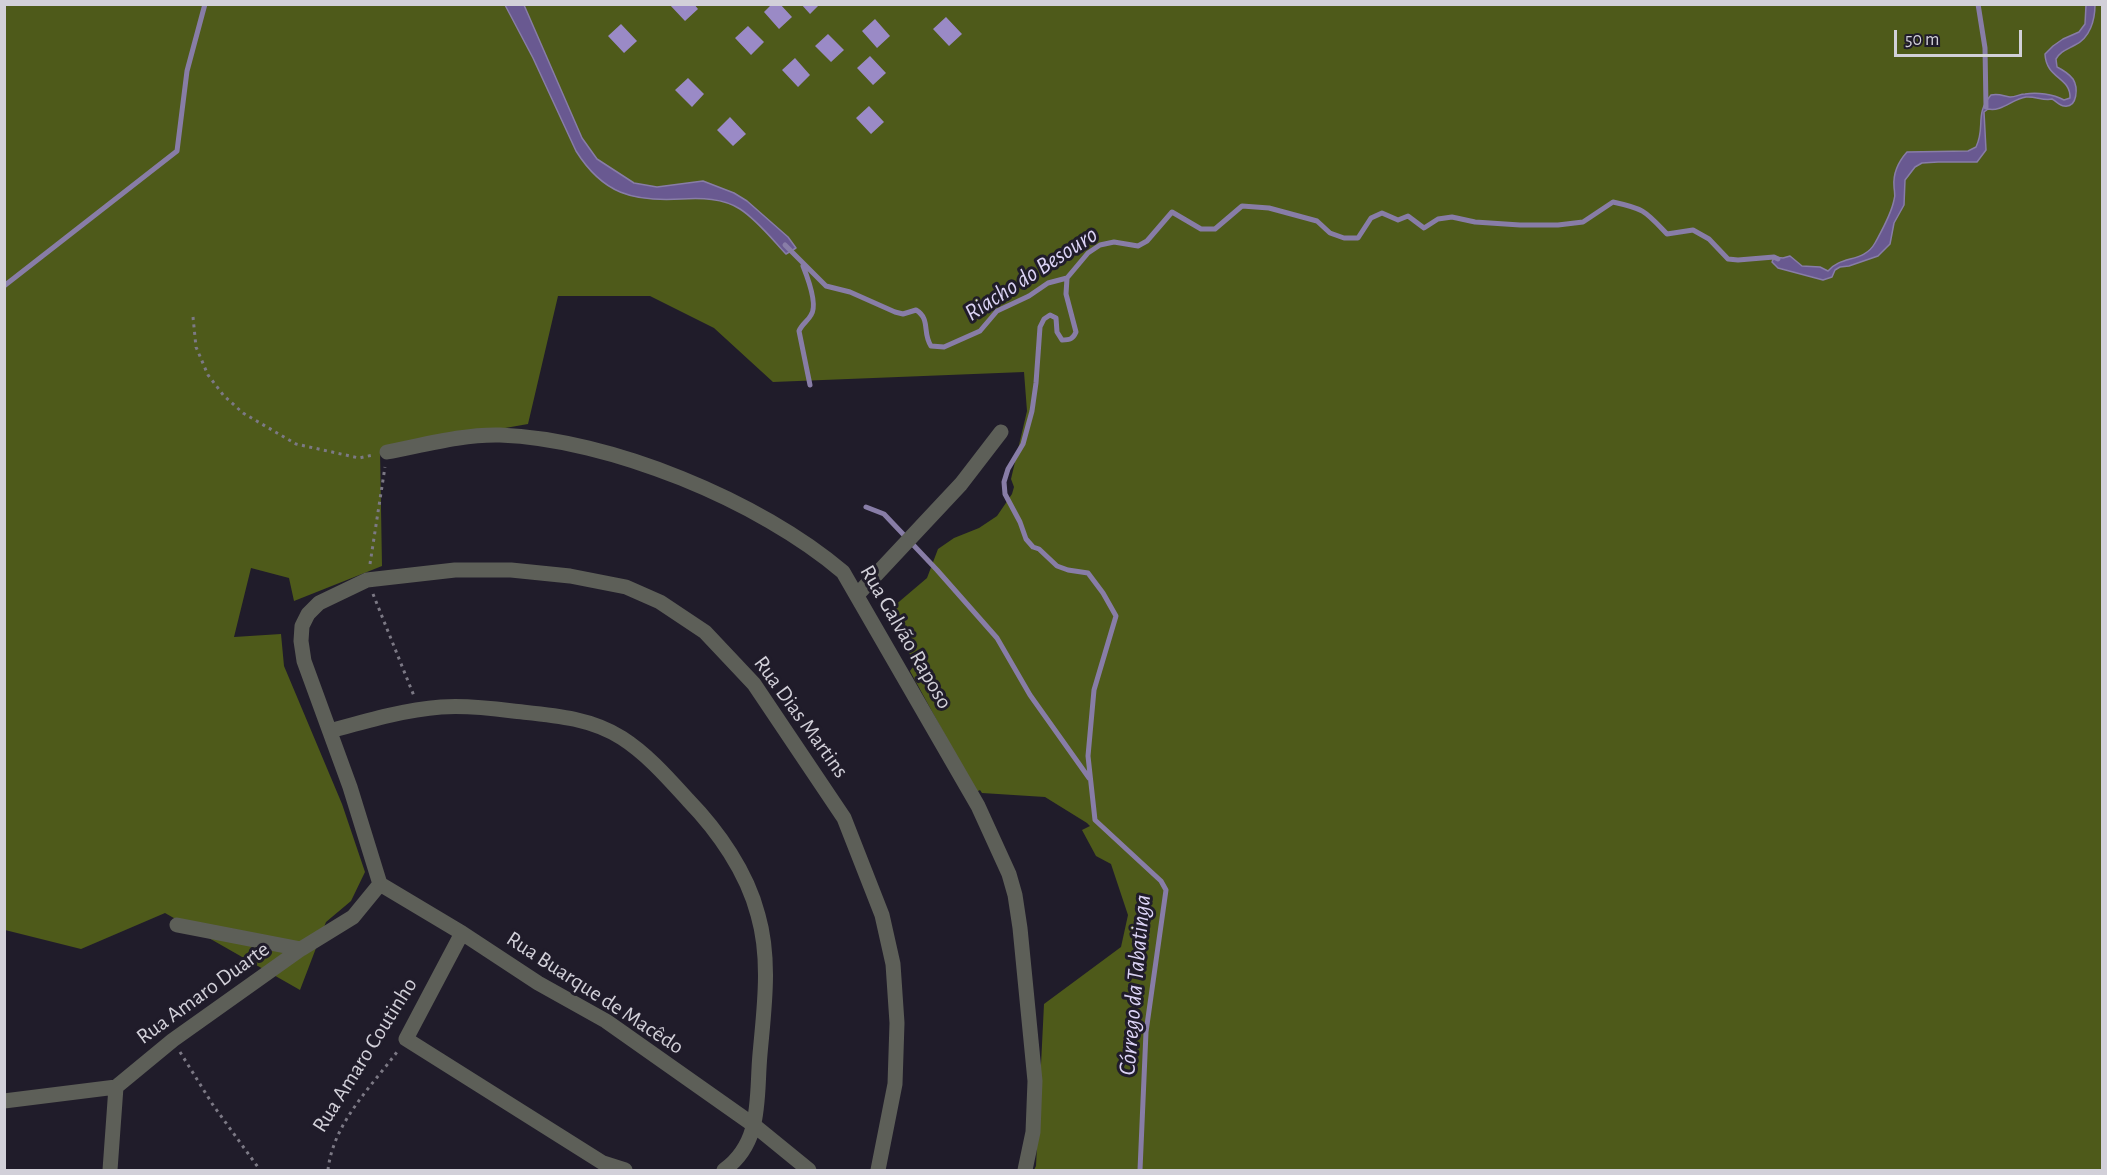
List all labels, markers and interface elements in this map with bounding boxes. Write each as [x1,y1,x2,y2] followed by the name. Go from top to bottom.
[1897,18,2024,56] scale bar
[1905,31,1939,49] text: 50 m
[959,220,1103,328] water label: Riacho do Besouro
[854,560,958,714] street label: Rua Galvão Raposo
[748,651,854,783] street label: Rua Dias Martins
[1113,893,1157,1077] water label: Córrego da Tabatinga
[501,926,689,1060] street label: Rua Buarque de Macêdo
[131,936,275,1050] street label: Rua Amaro Duarte
[307,973,423,1137] street label: Rua Amaro Coutinho

